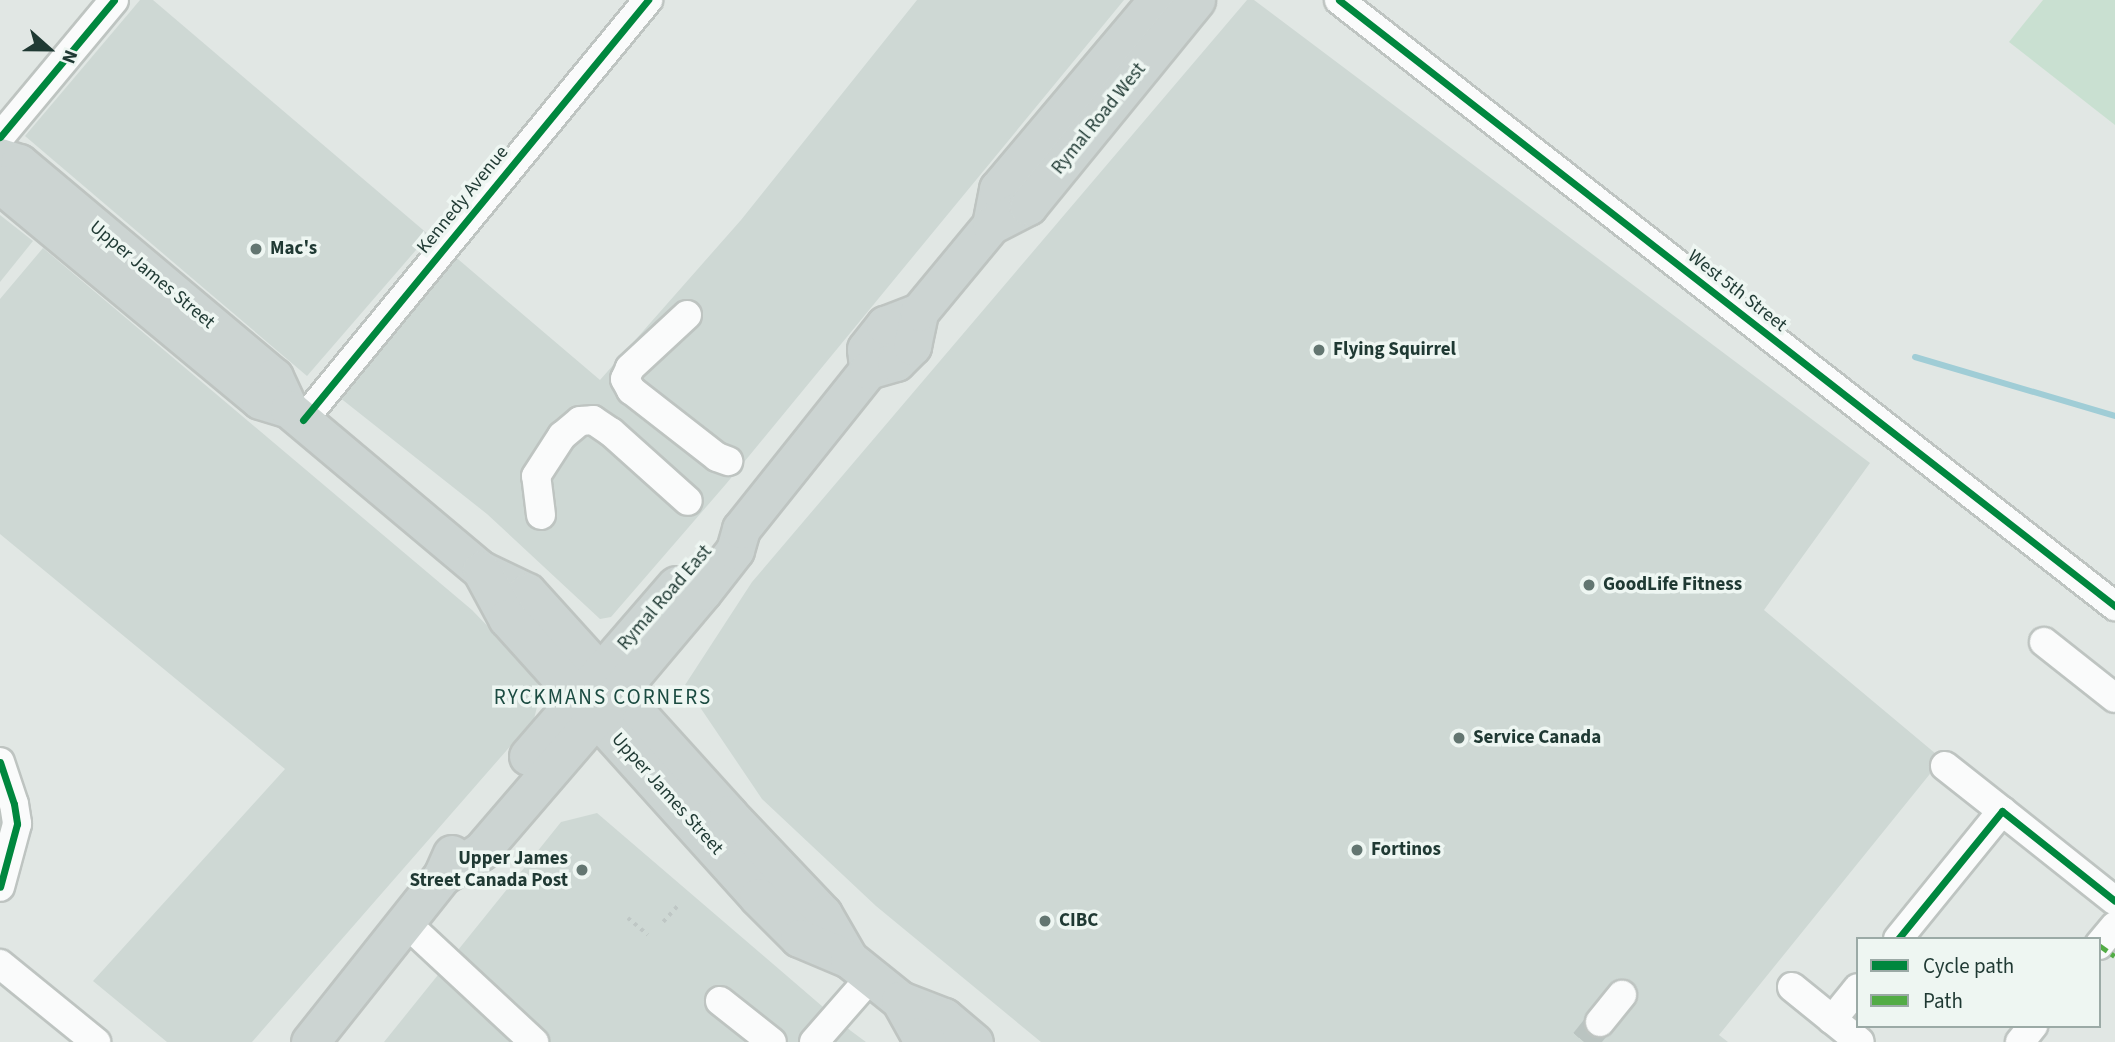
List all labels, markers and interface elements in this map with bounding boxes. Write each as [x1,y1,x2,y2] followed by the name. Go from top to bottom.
[14,14,84,84] north arrow
[54,46,84,67] text: N
[1047,59,1151,179] street label: Rymal Road West
[413,141,513,259] street label: Kennedy Avenue
[85,216,219,334] street label: Upper James Street
[270,238,317,260] place label: Mac's
[248,241,264,257] marker: Mac's
[1683,245,1791,337] street label: West 5th Street
[1333,339,1456,361] place label: Flying Squirrel
[1311,342,1327,358] marker: Flying Squirrel
[613,541,717,655] street label: Rymal Road East
[1603,574,1742,596] place label: GoodLife Fitness
[1581,577,1597,593] marker: GoodLife Fitness
[496,684,710,710] district label: RYCKMANS CORNERS
[1473,727,1601,749] place label: Service Canada
[606,728,728,860] street label: Upper James Street
[1451,730,1467,746] marker: Service Canada
[1371,839,1441,861] place label: Fortinos
[1349,842,1365,858] marker: Fortinos
[409,848,568,892] place label: Upper James Street Canada Post
[574,862,590,878] marker: Upper James Street Canada Post
[1059,910,1098,932] place label: CIBC
[1037,913,1053,929] marker: CIBC
[1856,937,2101,1028] legend
[1923,951,2014,981] text: Cycle path
[1923,986,1963,1016] text: Path

